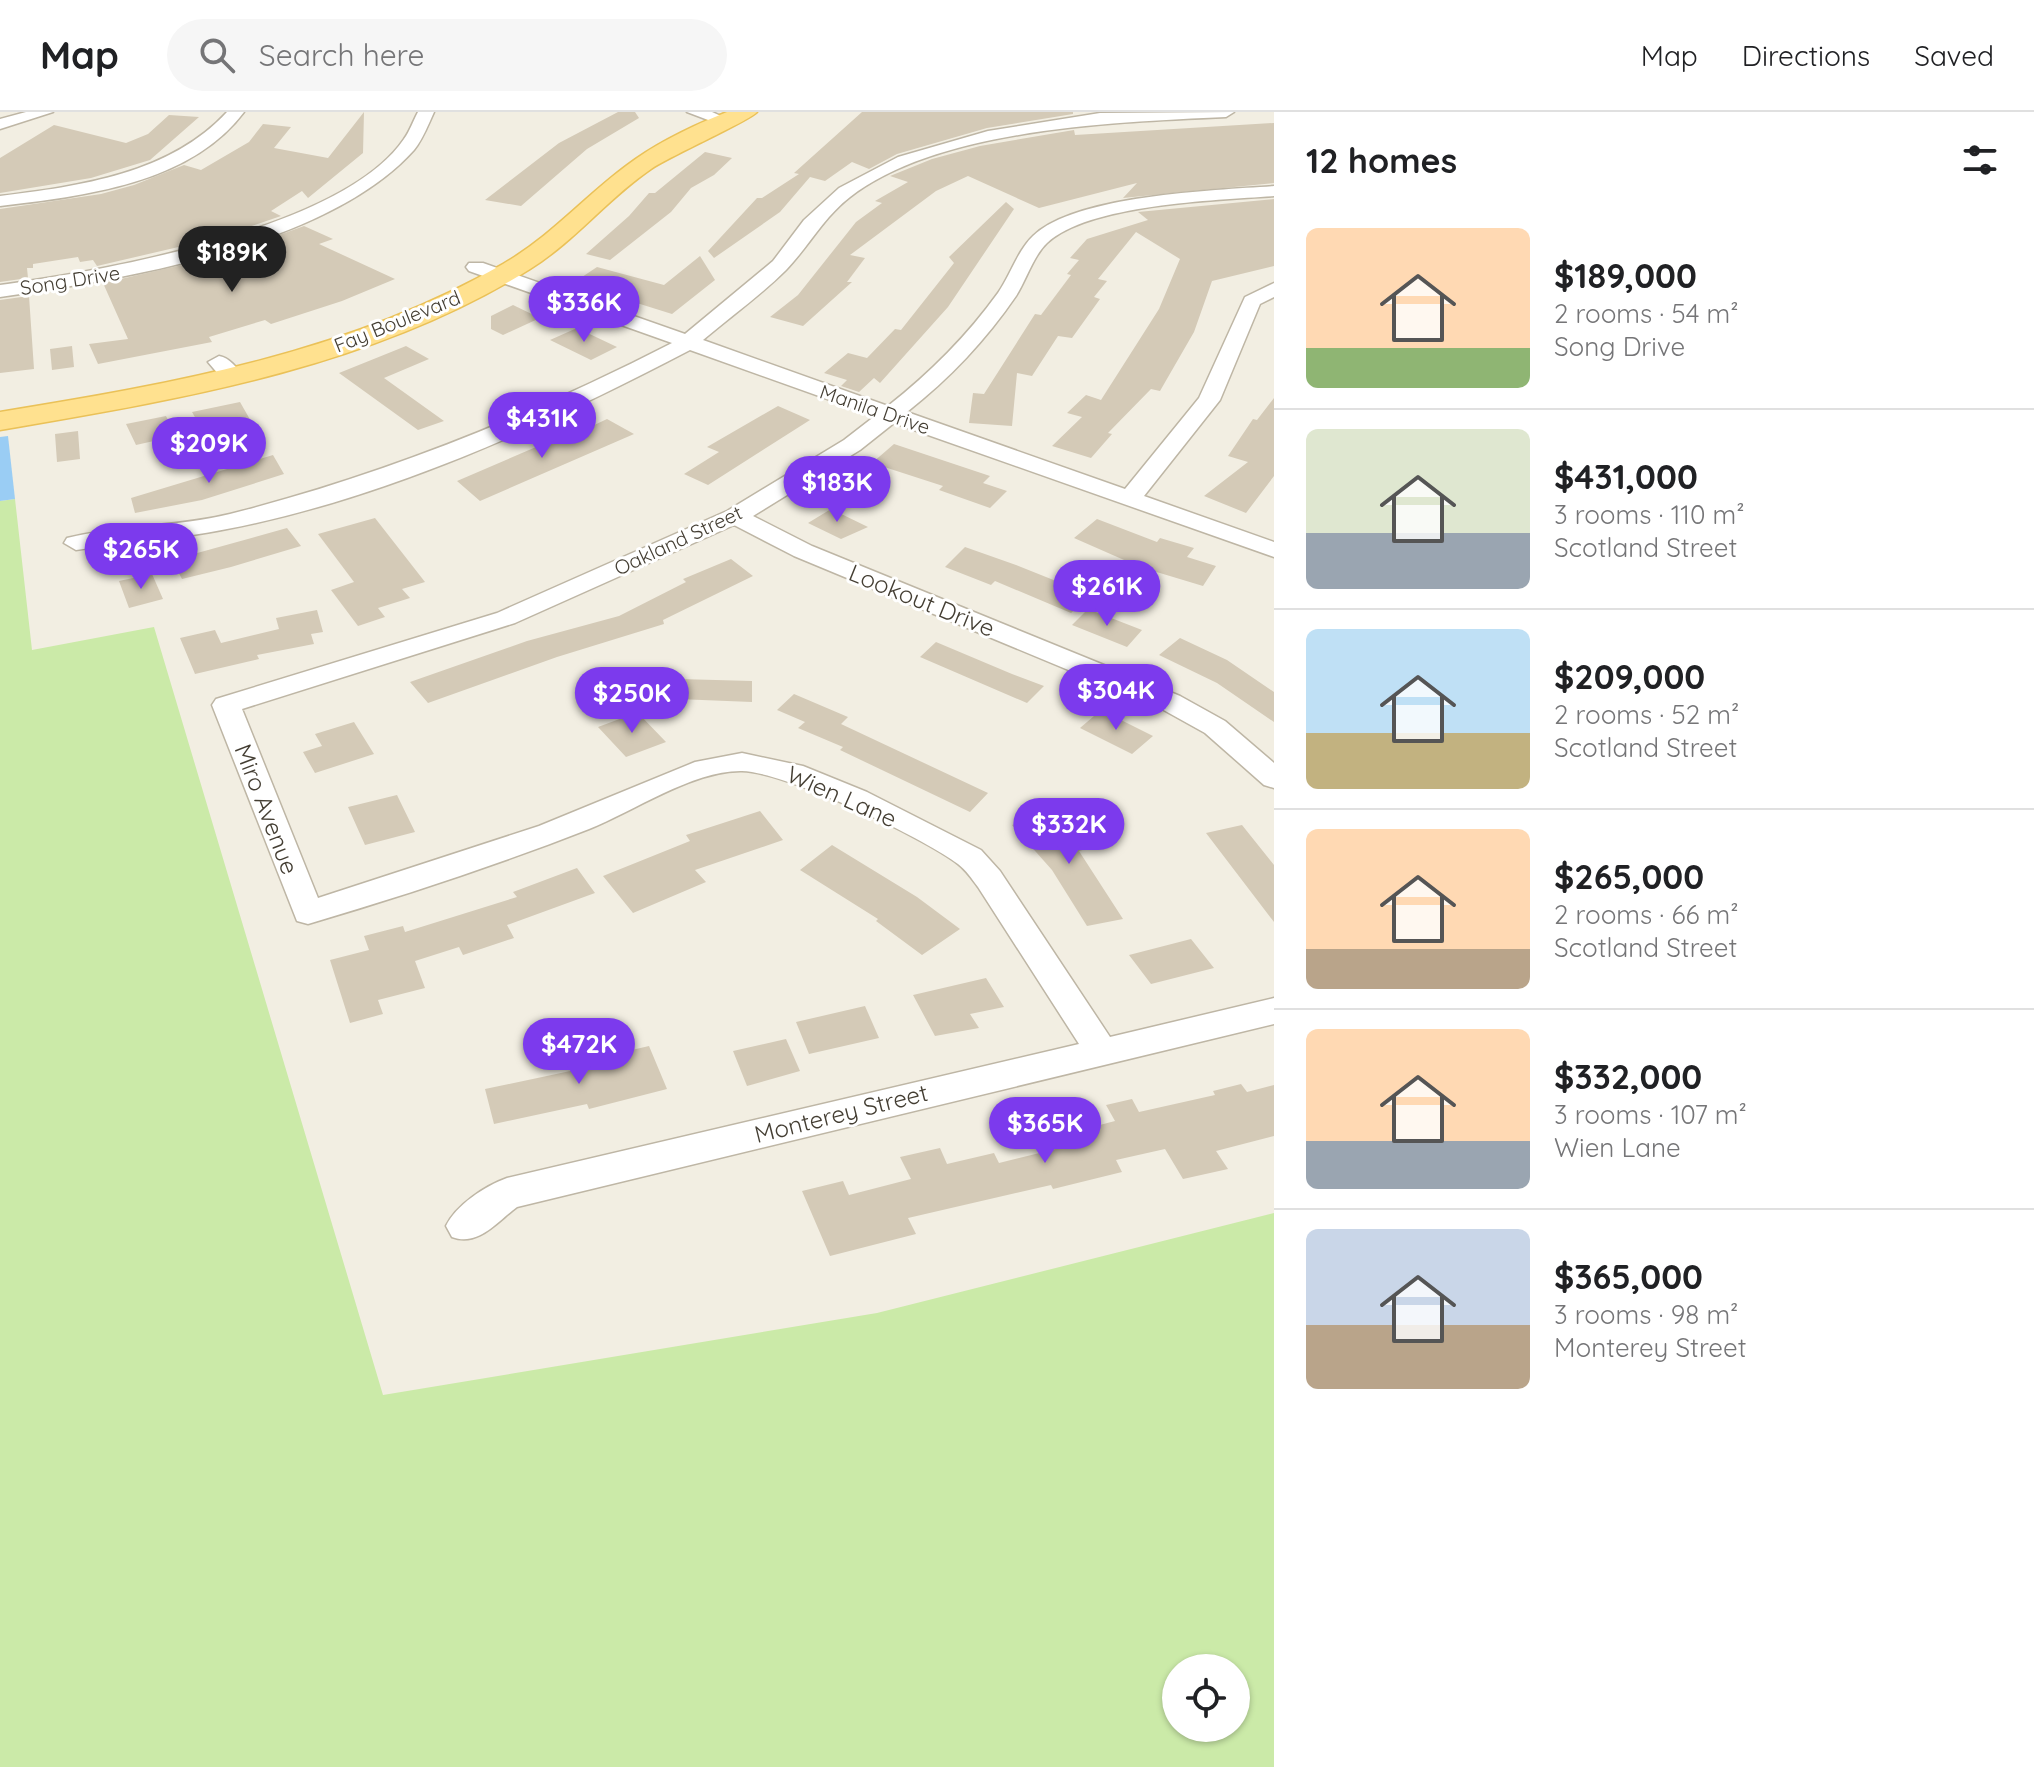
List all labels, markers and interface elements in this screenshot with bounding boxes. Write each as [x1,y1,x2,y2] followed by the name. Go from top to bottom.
[167,19,727,91] search box
[40,31,119,79] text: Map
[195,33,239,77] icon: search
[259,36,424,74] text: Search here
[1641,38,1698,73] text: Map
[1742,38,1870,73] text: Directions
[1914,38,1994,73] text: Saved
[1958,138,2002,182] icon: filters
[1306,139,1457,182] text: 12 homes
[176,226,288,294] pin: $189K
[196,235,268,268] text: $189K
[1554,254,1697,297] text: $189,000
[18,260,122,300] street label: Song Drive
[1370,260,1466,356] icon: home
[528,276,640,344] pin: $336K
[330,284,464,358] street label: Fay Boulevard
[547,285,621,318] text: $336K
[1554,297,1738,330] text: 2 rooms · 54 m²
[1554,330,1685,363] text: Song Drive
[817,378,933,440] street label: Manila Drive
[486,392,598,460] pin: $431K
[506,401,578,434] text: $431K
[153,417,265,485] pin: $209K
[170,426,248,459] text: $209K
[1554,455,1698,498] text: $431,000
[781,456,893,524] pin: $183K
[1370,461,1466,557] icon: home
[802,465,872,498] text: $183K
[1554,498,1745,531] text: 3 rooms · 110 m²
[610,499,746,581] street label: Oakland Street
[85,523,197,591] pin: $265K
[1554,531,1737,564] text: Scotland Street
[103,532,179,565] text: $265K
[845,557,999,643] street label: Lookout Drive
[1051,560,1163,628] pin: $261K
[1071,569,1143,602] text: $261K
[1554,655,1705,698] text: $209,000
[1370,661,1466,757] icon: home
[1060,664,1172,732] pin: $304K
[576,667,688,735] pin: $250K
[1077,673,1155,706] text: $304K
[593,676,671,709] text: $250K
[1554,698,1739,731] text: 2 rooms · 52 m²
[1554,731,1737,764] text: Scotland Street
[228,740,306,878] street label: Miro Avenue
[782,758,902,834] street label: Wien Lane
[1013,798,1125,866] pin: $332K
[1031,807,1107,840] text: $332K
[1554,855,1704,898] text: $265,000
[1370,861,1466,957] icon: home
[1554,898,1739,931] text: 2 rooms · 66 m²
[1554,931,1737,964] text: Scotland Street
[523,1018,635,1086] pin: $472K
[541,1027,617,1060] text: $472K
[1554,1055,1702,1098] text: $332,000
[1370,1061,1466,1157] icon: home
[751,1077,931,1149] street label: Monterey Street
[989,1097,1101,1165] pin: $365K
[1554,1098,1747,1131] text: 3 rooms · 107 m²
[1007,1106,1083,1139] text: $365K
[1554,1131,1681,1164] text: Wien Lane
[1554,1255,1703,1298] text: $365,000
[1370,1261,1466,1357] icon: home
[1554,1298,1738,1331] text: 3 rooms · 98 m²
[1554,1331,1747,1364] text: Monterey Street
[1162,1654,1250,1742] map controls
[1162,1654,1250,1742] button: locate

